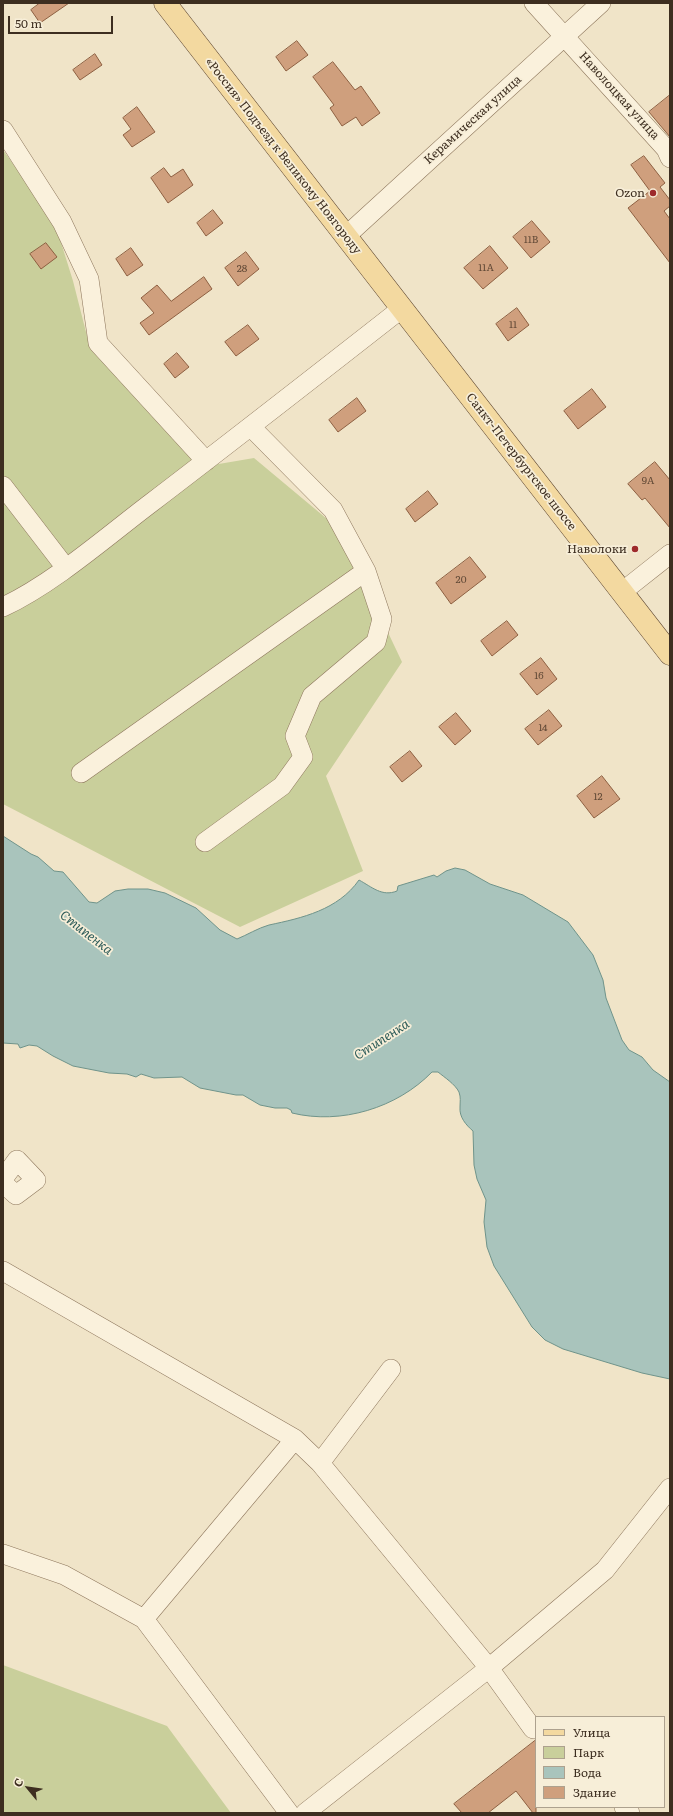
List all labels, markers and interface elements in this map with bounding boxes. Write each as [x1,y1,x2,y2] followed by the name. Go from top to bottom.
[10,8,115,34] scale bar
[15,14,42,32] text: 50 m
[576,49,662,143] street label: Наволоцкая улица
[202,55,364,257] street label: «Россия» Подъезд к Великому Новгороду
[421,73,525,167] street label: Керамическая улица
[615,186,645,200] place label: Ozon
[648,188,658,198] marker: Ozon
[524,234,538,246] house number: 11В
[478,262,494,274] house number: 11А
[237,263,247,275] house number: 28
[509,319,517,331] house number: 11
[463,391,579,533] street label: Санкт-Петербургское шоссе
[642,475,654,487] house number: 9А
[567,542,627,556] place label: Наволоки
[630,544,640,554] marker: Наволоки
[456,574,466,586] house number: 20
[534,670,544,682] house number: 16
[538,722,548,734] house number: 14
[593,791,603,803] house number: 12
[57,908,115,958] water label: Стипенка
[352,1016,412,1064] water label: Стипенка
[535,1716,665,1808] legend
[573,1723,610,1741] text: Улица
[573,1743,604,1761] text: Парк
[573,1763,602,1781] text: Вода
[8,1768,48,1808] north arrow
[9,1775,26,1789] text: С
[573,1783,616,1801] text: Здание

